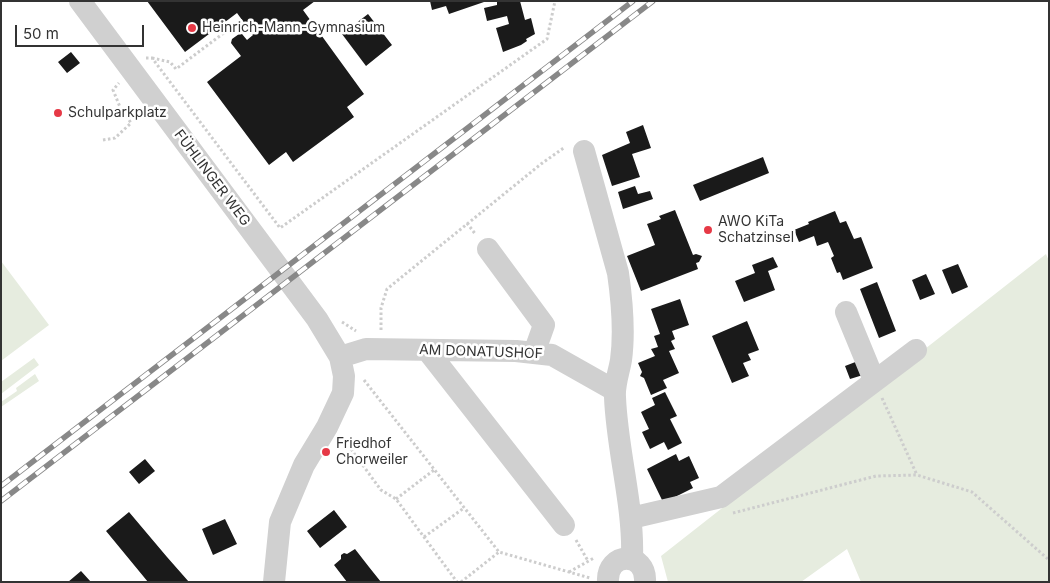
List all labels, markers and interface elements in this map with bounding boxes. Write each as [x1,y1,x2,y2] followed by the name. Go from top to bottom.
[18,15,146,47] scale bar
[202,20,385,36] place label: Heinrich-Mann-Gymnasium
[186,22,198,34] marker: Heinrich-Mann-Gymnasium
[23,24,59,43] text: 50 m
[68,105,167,121] place label: Schulparkplatz
[52,107,64,119] marker: Schulparkplatz
[170,127,254,229] street label: FÜHLINGER WEG
[718,214,794,246] place label: AWO KiTa Schatzinsel
[702,224,714,236] marker: AWO KiTa Schatzinsel
[419,341,543,363] street label: AM DONATUSHOF
[336,436,408,468] place label: Friedhof Chorweiler
[320,446,332,458] marker: Friedhof Chorweiler

